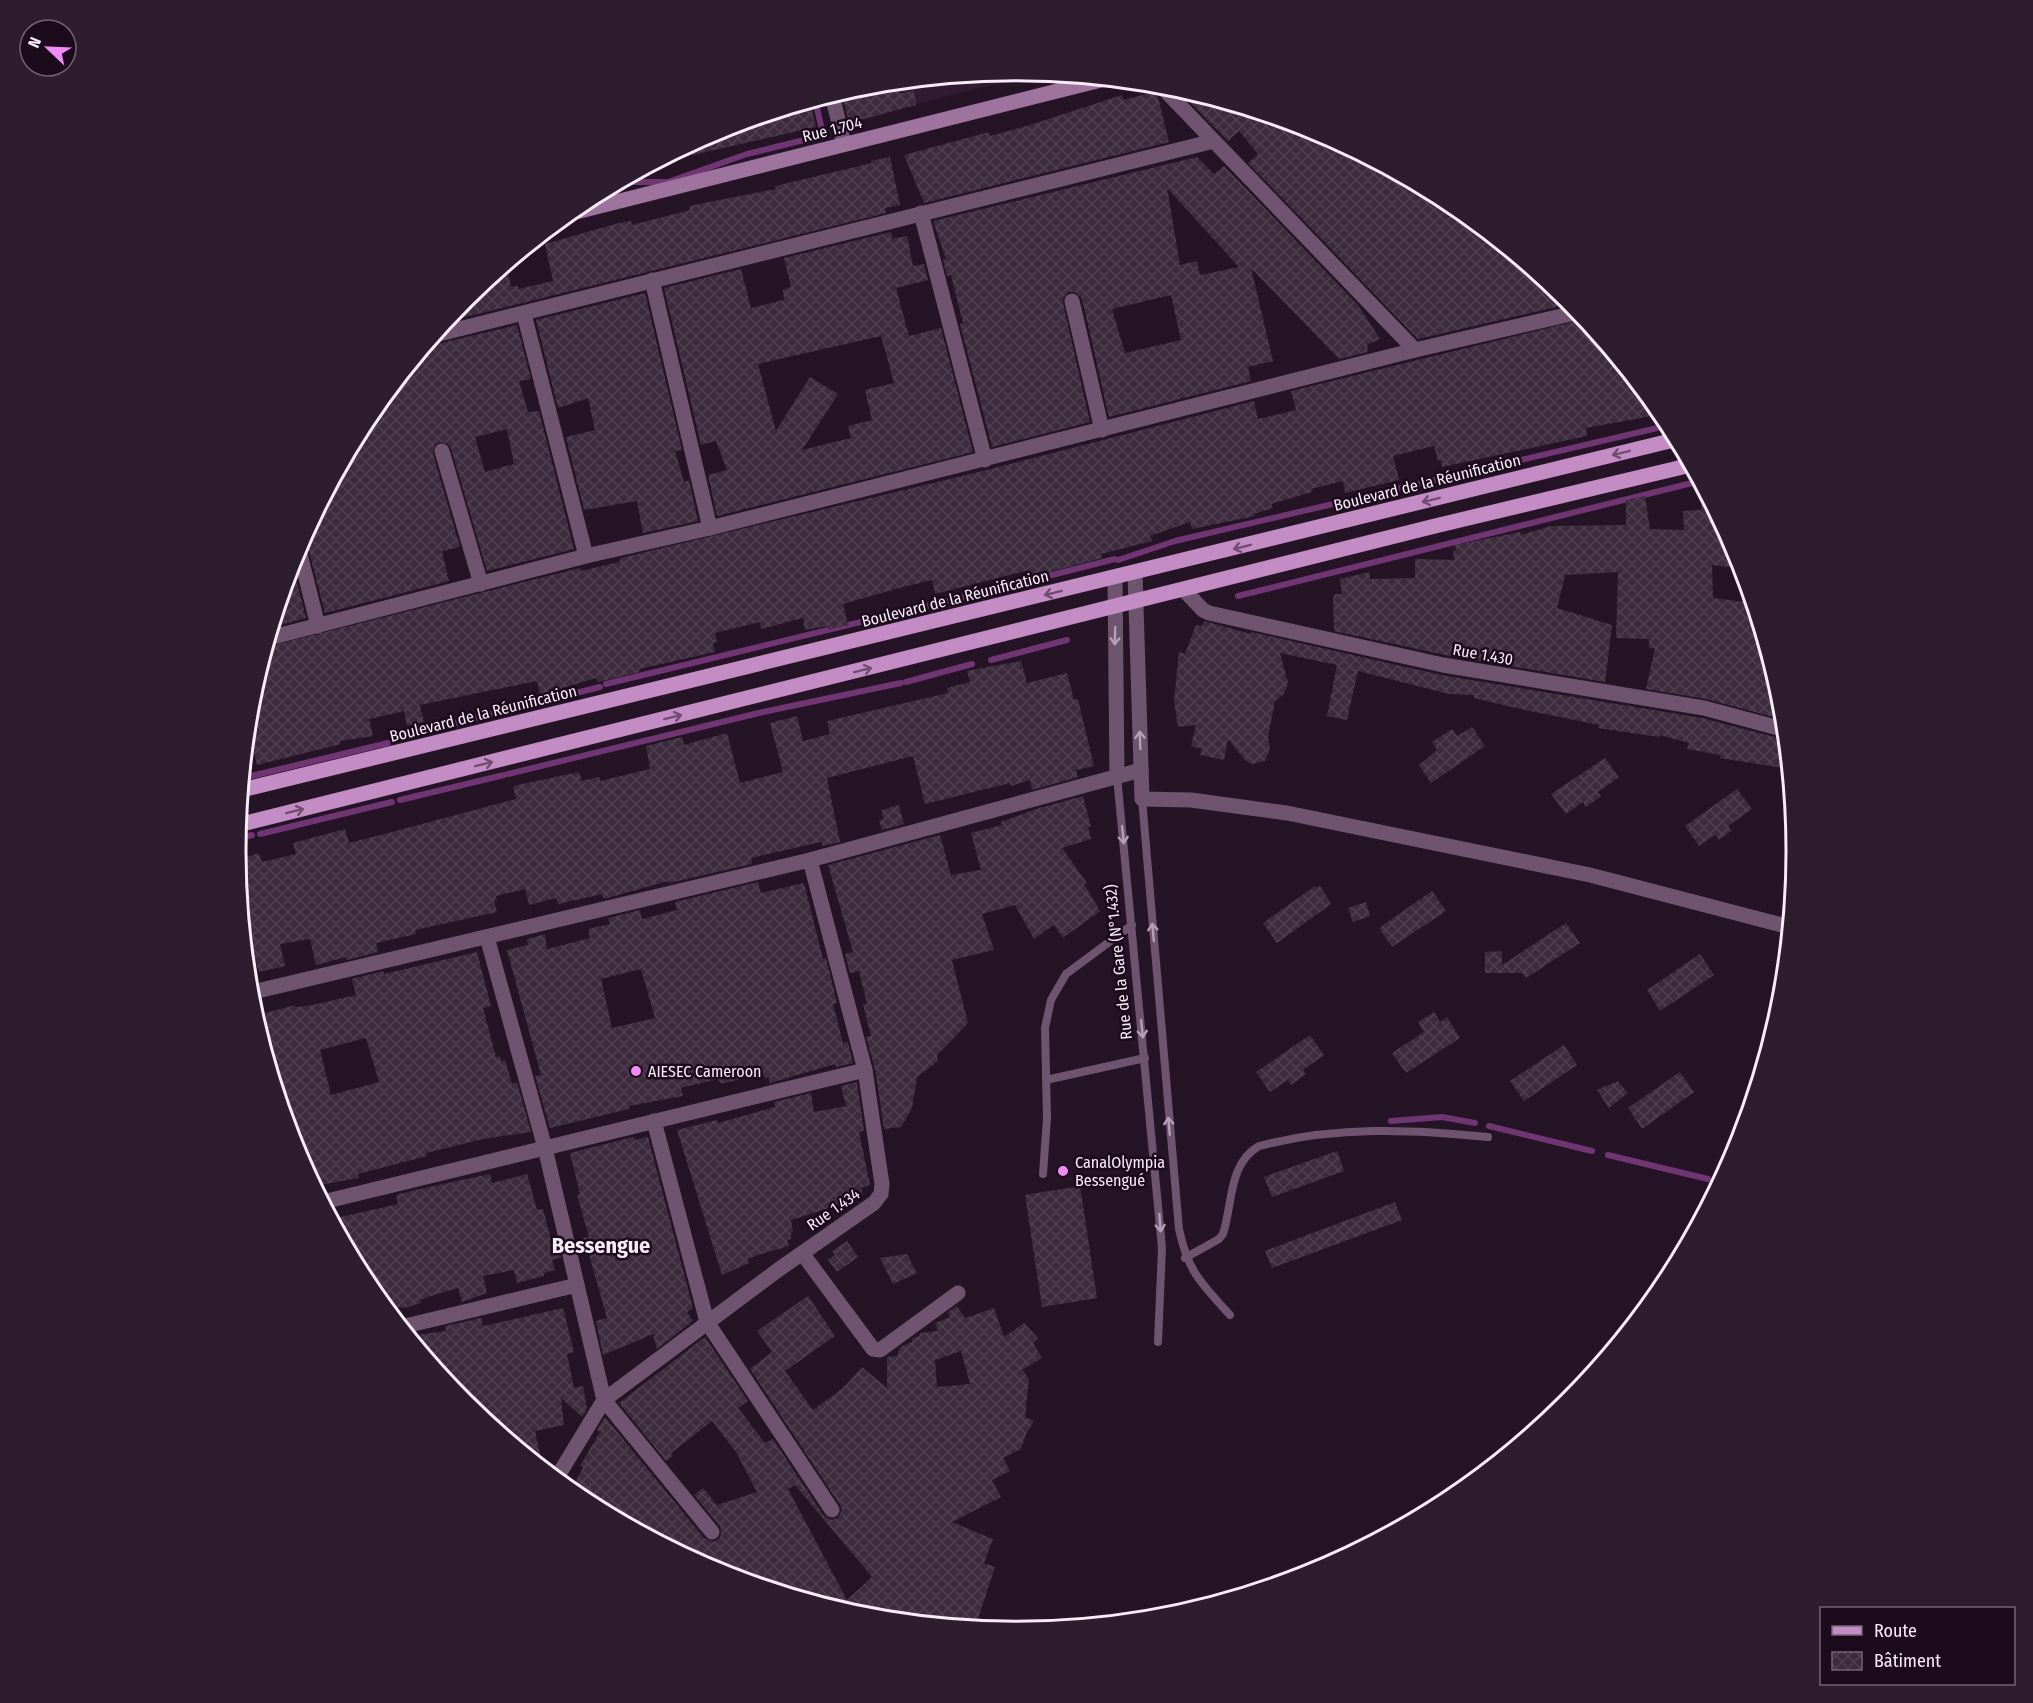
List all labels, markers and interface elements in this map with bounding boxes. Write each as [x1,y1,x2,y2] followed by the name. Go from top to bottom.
[18,18,78,78] north arrow
[24,34,45,50] text: N
[800,113,864,146] street label: Rue 1.704
[1612,448,1631,460] one-way arrow
[1332,450,1523,515] street label: Boulevard de la Réunification
[1422,494,1441,506] one-way arrow
[1233,541,1252,553] one-way arrow
[860,566,1051,631] street label: Boulevard de la Réunification
[1043,587,1062,599] one-way arrow
[1109,626,1121,646] one-way arrow
[1451,640,1515,669] street label: Rue 1.430
[853,664,872,676] one-way arrow
[388,681,579,746] street label: Boulevard de la Réunification
[664,711,683,723] one-way arrow
[1135,731,1146,751] one-way arrow
[474,758,493,770] one-way arrow
[285,805,304,817] one-way arrow
[1118,825,1129,844] one-way arrow
[1101,883,1136,1040] street label: Rue de la Gare (N°1.432)
[1148,923,1159,942] one-way arrow
[1137,1019,1148,1039] one-way arrow
[648,1062,762,1081] place label: AIESEC Cameroon
[629,1064,643,1078] marker: AIESEC Cameroon
[1164,1117,1175,1137] one-way arrow
[1075,1153,1165,1190] place label: CanalOlympia Bessengué
[1056,1164,1070,1178] marker: CanalOlympia Bessengué
[803,1184,864,1234] street label: Rue 1.434
[1155,1213,1166,1233] one-way arrow
[552,1232,650,1259] district label: Bessengue
[1820,1607,2015,1685] legend
[1874,1620,1917,1642] text: Route
[1874,1650,1941,1672] text: Bâtiment

